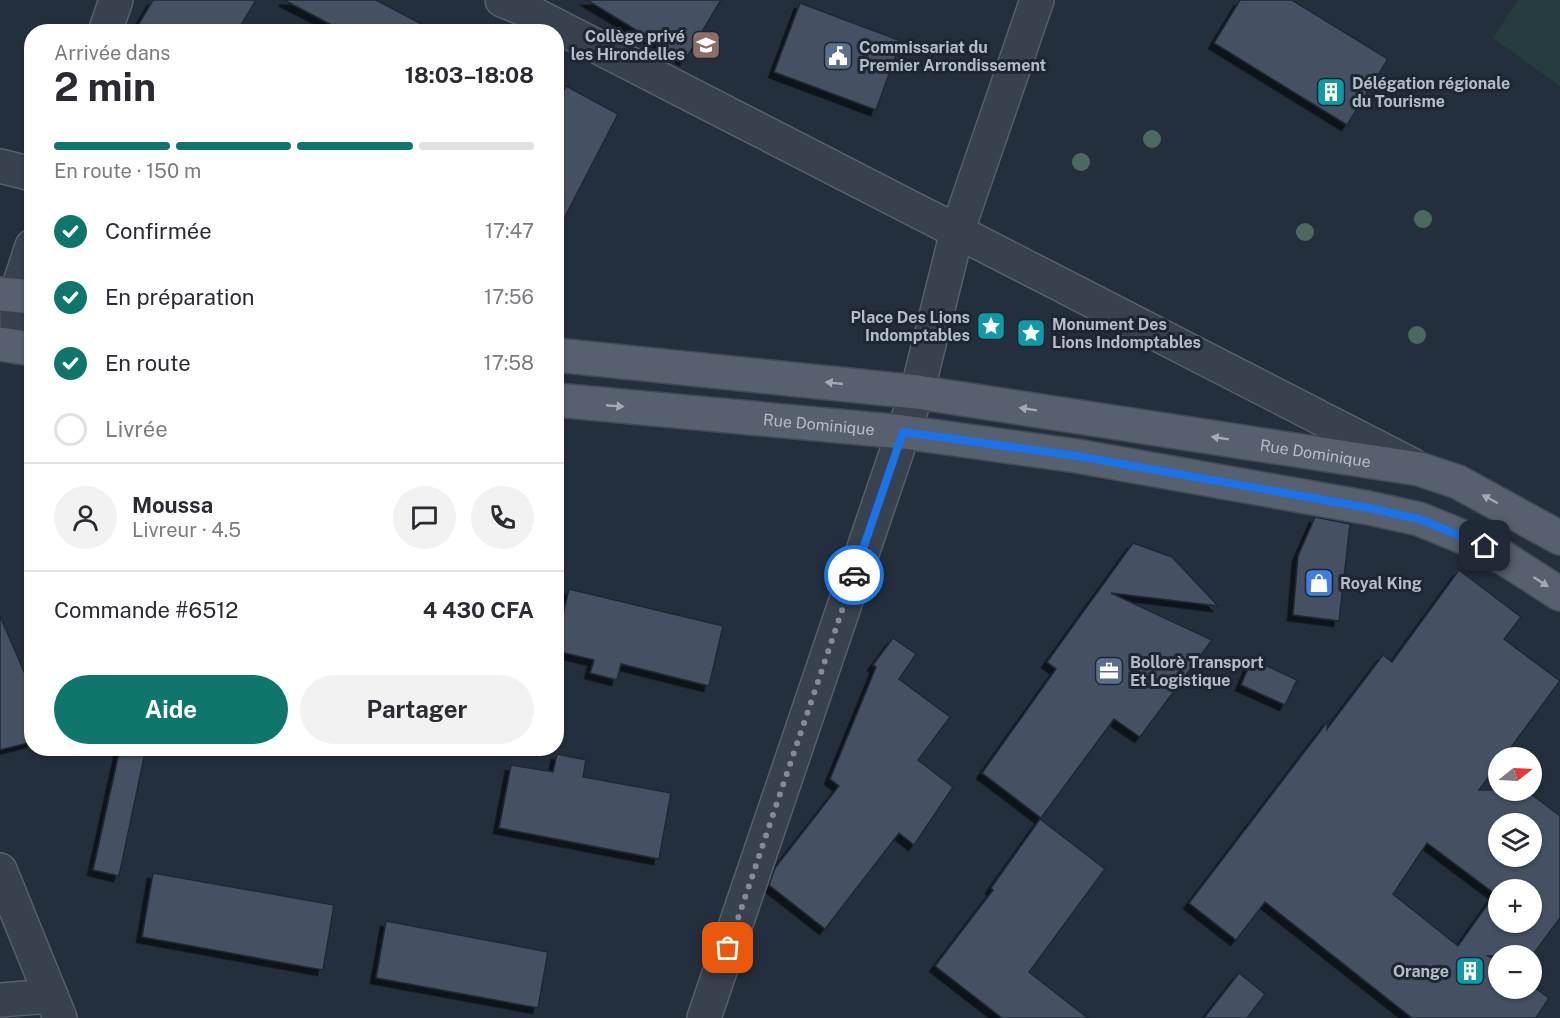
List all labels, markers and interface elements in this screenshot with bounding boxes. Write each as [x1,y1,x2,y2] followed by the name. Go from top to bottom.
[571,27,685,64] place label: Collège privé les Hirondelles
[690,29,722,61] school or university icon: Collège privé les Hirondelles
[859,38,1047,75] place label: Commissariat du Premier Arrondissement
[822,40,854,72] public building icon: Commissariat du Premier Arrondissement
[54,41,170,65] text: Arrivée dans
[405,62,534,88] text: 18:03–18:08
[54,64,156,110] text: 2 min
[1352,74,1510,111] place label: Délégation régionale du Tourisme
[1315,76,1347,108] building icon: Délégation régionale du Tourisme
[54,159,201,183] text: En route · 150 m
[54,215,87,248] icon: check
[105,218,212,244] text: Confirmée
[485,219,534,243] text: 17:47
[54,281,87,314] icon: check
[105,284,255,310] text: En préparation
[484,285,534,309] text: 17:56
[851,308,970,345] place label: Place Des Lions Indomptables
[975,310,1007,342] place icon: Place Des Lions Indomptables
[1052,315,1201,352] place label: Monument Des Lions Indomptables
[1015,317,1047,349] place icon: Monument Des Lions Indomptables
[54,347,87,380] icon: check
[105,350,191,376] text: En route
[484,351,534,375] text: 17:58
[825,378,844,388] one-way arrow
[605,401,624,411] one-way arrow
[1018,404,1037,413] one-way arrow
[762,410,876,439] street label: Rue Dominique
[105,416,168,442] text: Livrée
[1211,434,1230,443] one-way arrow
[1259,436,1372,471] street label: Rue Dominique
[54,486,117,549] button: person
[393,486,456,549] button: chat
[471,486,534,549] button: phone
[132,492,213,518] text: Moussa
[1482,494,1499,504] one-way arrow
[132,518,241,542] text: Livreur · 4.5
[1459,520,1510,571] pin
[1468,529,1501,562] icon: home
[824,545,884,605] courier
[838,559,871,592] icon: car
[1303,567,1335,599] shop icon: Royal King
[1340,574,1422,593] place label: Royal King
[1533,576,1550,587] one-way arrow
[54,597,238,623] text: Commande #6512
[423,597,534,623] text: 4 430 CFA
[1130,653,1264,690] place label: Bollorè Transport Et Logistique
[1093,655,1125,687] office icon: Bollorè Transport Et Logistique
[54,675,288,744] button: Aide
[300,675,534,744] button: Partager
[1488,747,1542,801] north arrow
[1488,747,1542,999] map controls
[1488,813,1542,867] button: layers
[1488,879,1542,933] button: +
[702,922,753,973] pin
[711,931,744,964] icon: bag
[1488,945,1542,999] button: −
[1454,955,1486,987] building icon: Orange
[1393,962,1449,981] place label: Orange

